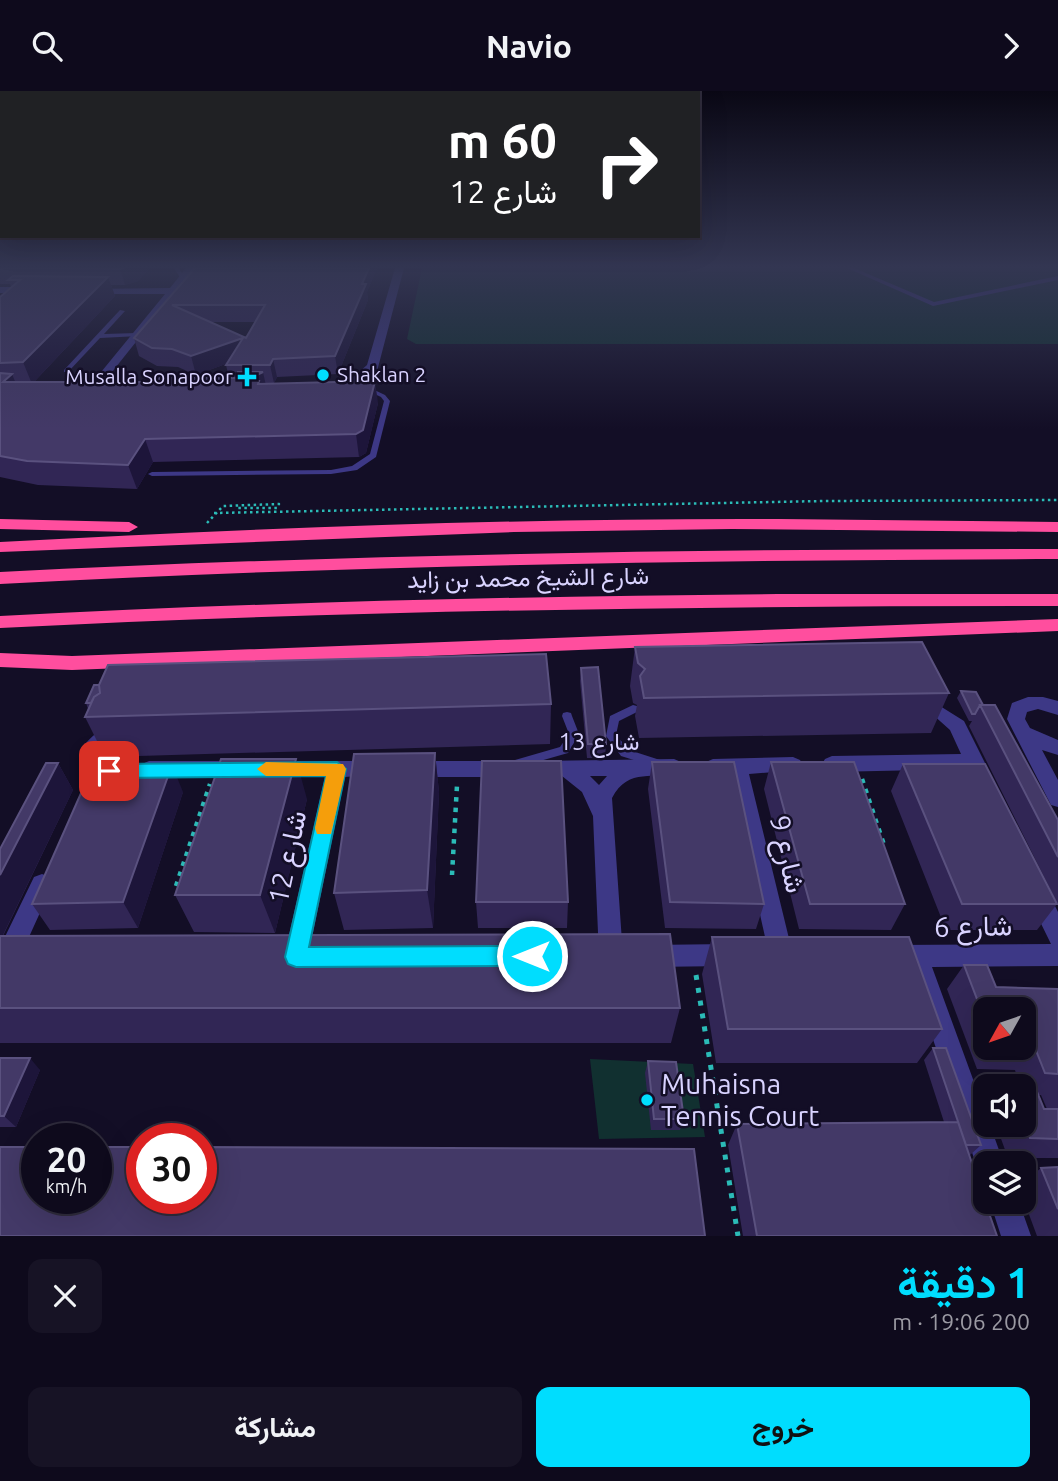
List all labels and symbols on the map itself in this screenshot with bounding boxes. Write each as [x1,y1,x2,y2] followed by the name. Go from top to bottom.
[337,362,426,386] place label: Shaklan 2
[65,364,233,388] place label: Musalla Sonapoor
[315,367,331,383] marker: Shaklan 2
[239,369,255,385] marker: Musalla Sonapoor
[407,562,649,597] street label: شارع الشيخ محمد بن زايد
[559,728,639,758] street label: شارع 13
[79,741,139,801] pin
[262,808,315,907] street label: شارع 12
[761,812,812,897] street label: شارع 9
[933,909,1013,946] street label: شارع 6
[495,919,569,993] position arrow
[973,997,1036,1061] north arrow
[661,1068,819,1131] place label: Muhaisna Tennis Court
[639,1092,655,1108] marker: Muhaisna Tennis Court
[126,1123,217,1214] speed limit sign: 30

